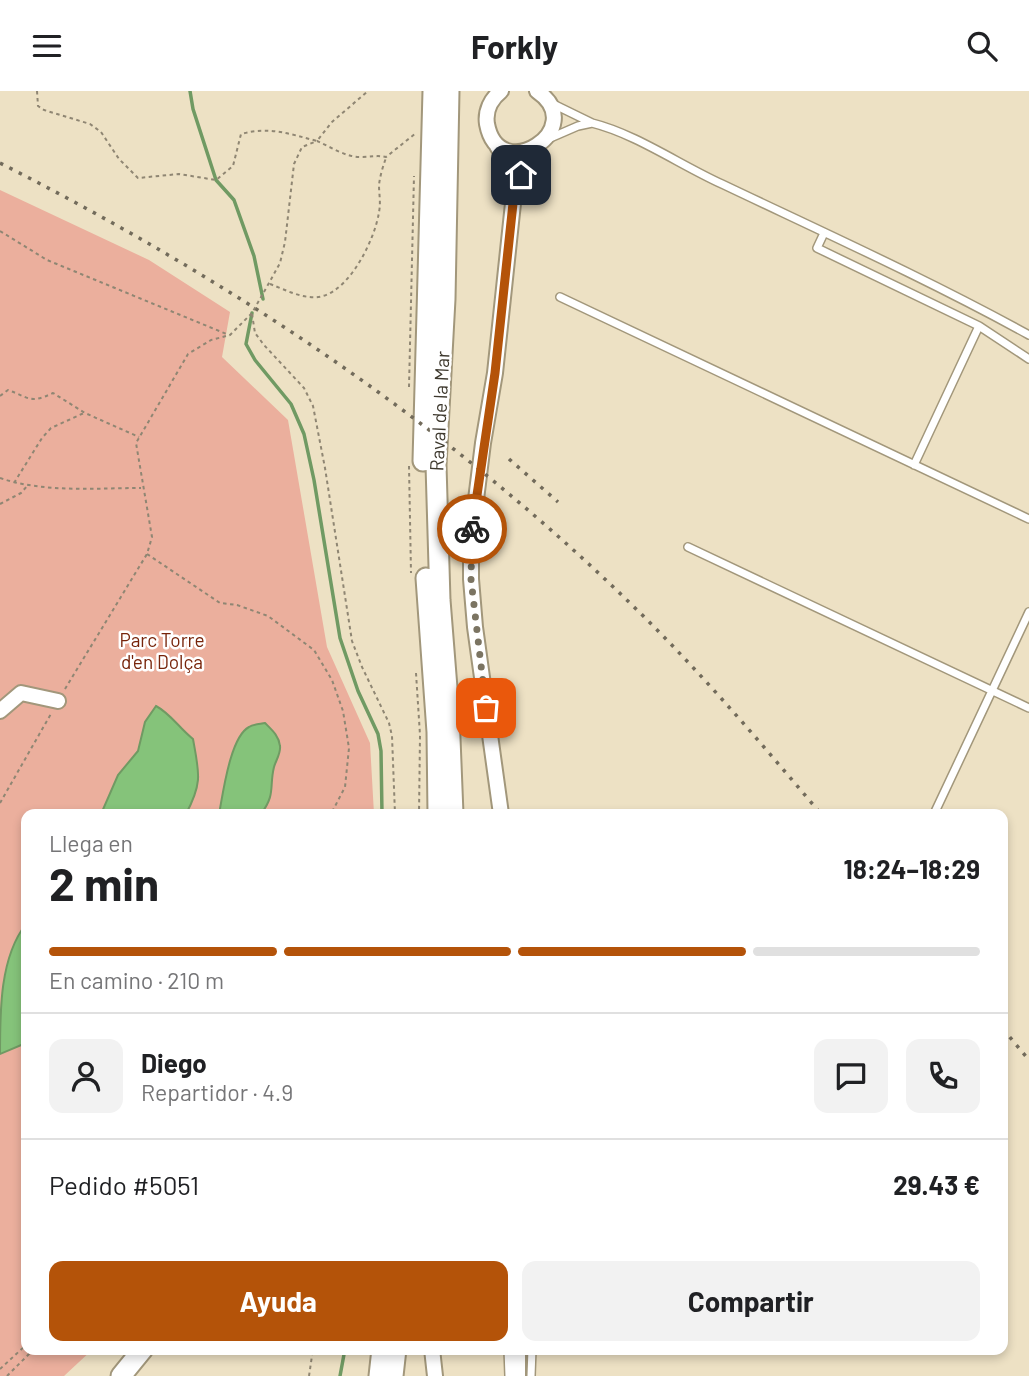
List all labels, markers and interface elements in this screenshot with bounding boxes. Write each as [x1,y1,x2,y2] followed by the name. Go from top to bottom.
[28,27,66,65] icon: menu
[471,27,558,65] text: Forkly
[963,27,1001,65] icon: search
[491,145,551,205] pin
[502,156,540,194] icon: home
[424,350,454,472] street label: Raval de la Mar
[437,494,507,564] courier
[453,510,491,548] icon: bike
[119,628,205,673] park label: Parc Torre d'en Dolça
[456,678,516,738] pin
[467,689,505,727] icon: bag
[49,829,133,857] text: Llega en
[843,853,980,884] text: 18:24–18:29
[49,855,159,910] text: 2 min
[49,966,224,994] text: En camino · 210 m
[49,1039,123,1113] button: person
[814,1039,888,1113] button: chat
[906,1039,980,1113] button: phone
[141,1047,207,1078] text: Diego
[141,1078,293,1106] text: Repartidor · 4.9
[49,1169,199,1200] text: Pedido #5051
[893,1169,980,1200] text: 29.43 €
[49,1261,508,1341] button: Ayuda
[522,1261,980,1341] button: Compartir

